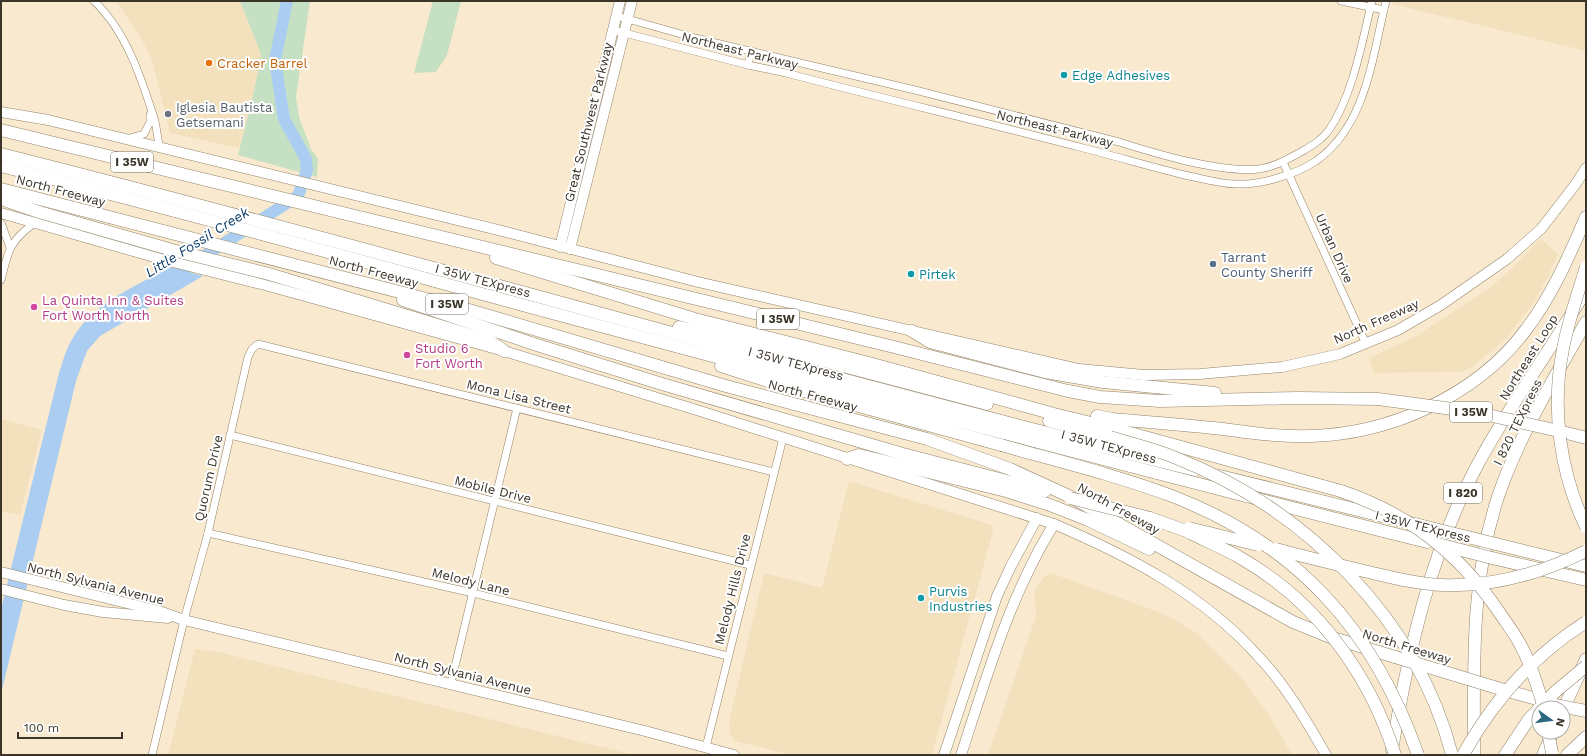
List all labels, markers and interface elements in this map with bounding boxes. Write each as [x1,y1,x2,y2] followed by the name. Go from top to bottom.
[680,29,800,72] street label: Northeast Parkway
[561,41,616,203] street label: Great Southwest Parkway
[217,56,308,71] place label: Cracker Barrel
[204,58,214,68] marker: Cracker Barrel
[1072,68,1170,83] place label: Edge Adhesives
[1059,70,1069,80] marker: Edge Adhesives
[176,100,273,130] place label: Iglesia Bautista Getsemani
[995,107,1115,150] street label: Northeast Parkway
[163,109,173,119] marker: Iglesia Bautista Getsemani
[111,152,153,172] road number: I 35W
[15,171,107,210] street label: North Freeway
[142,203,252,280] water label: Little Fossil Creek
[1312,211,1357,285] street label: Urban Drive
[1221,250,1314,280] place label: Tarrant County Sheriff
[328,252,420,291] street label: North Freeway
[1208,259,1218,269] marker: Tarrant County Sheriff
[434,261,532,300] street label: I 35W TEXpress
[919,267,956,282] place label: Pirtek
[906,269,916,279] marker: Pirtek
[42,293,184,323] place label: La Quinta Inn & Suites Fort Worth North
[426,294,468,314] road number: I 35W
[1331,296,1421,347] street label: North Freeway
[29,302,39,312] marker: La Quinta Inn & Suites Fort Worth North
[757,309,799,329] road number: I 35W
[1496,311,1561,403] street label: Northeast Loop
[415,341,483,371] place label: Studio 6 Fort Worth
[747,344,845,383] street label: I 35W TEXpress
[402,350,412,360] marker: Studio 6 Fort Worth
[465,376,573,417] street label: Mona Lisa Street
[767,376,859,415] street label: North Freeway
[1490,376,1545,468] street label: I 820 TEXpress
[1450,402,1492,422] road number: I 35W
[1060,427,1158,466] street label: I 35W TEXpress
[191,434,226,523] street label: Quorum Drive
[453,473,533,506] street label: Mobile Drive
[1075,480,1163,537] street label: North Freeway
[1444,483,1482,503] road number: I 820
[1374,507,1472,546] street label: I 35W TEXpress
[711,532,754,646] street label: Melody Hills Drive
[26,559,166,608] street label: North Sylvania Avenue
[430,565,511,598] street label: Melody Lane
[929,584,993,614] place label: Purvis Industries
[916,593,926,603] marker: Purvis Industries
[1361,626,1453,667] street label: North Freeway
[393,649,533,698] street label: North Sylvania Avenue
[1531,700,1571,740] north arrow
[18,714,122,740] scale bar
[1553,717,1568,728] text: N
[24,721,59,735] text: 100 m

